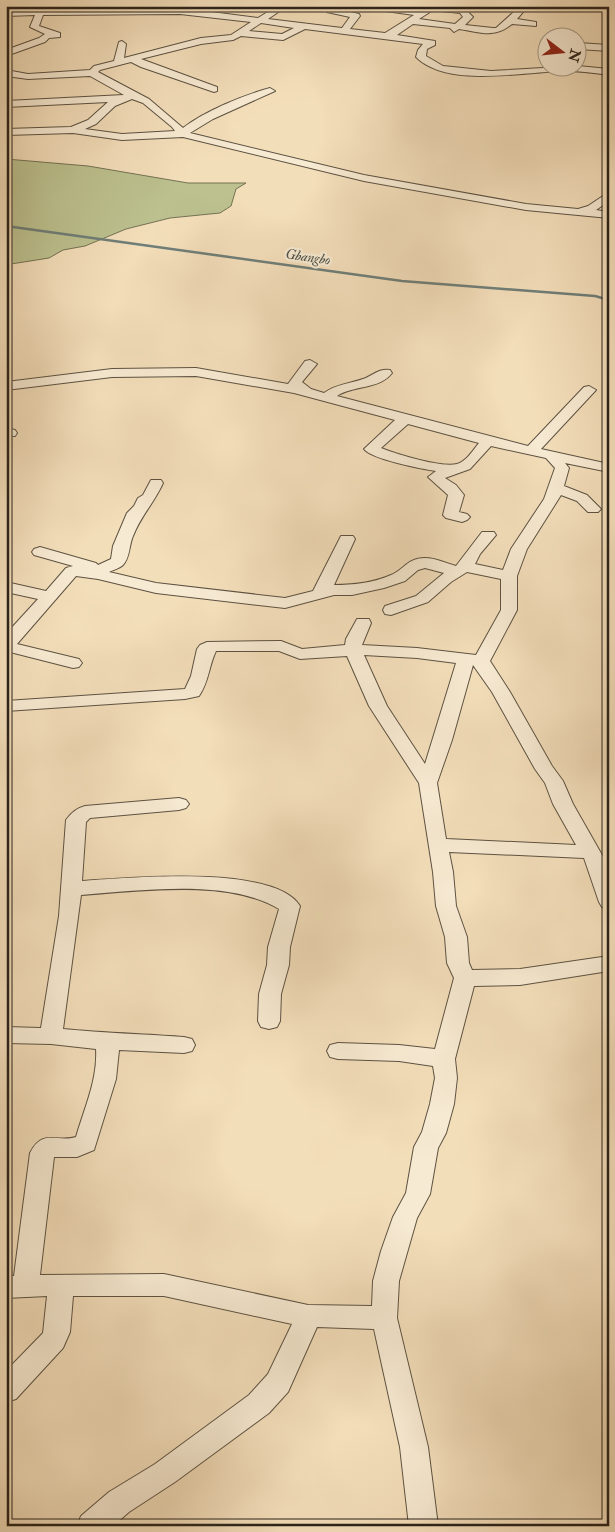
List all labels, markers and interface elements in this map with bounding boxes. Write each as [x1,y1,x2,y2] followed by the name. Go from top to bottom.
[538,28,588,78] north arrow
[564,46,584,64] text: N
[284,245,332,269] water label: Gbangbo

